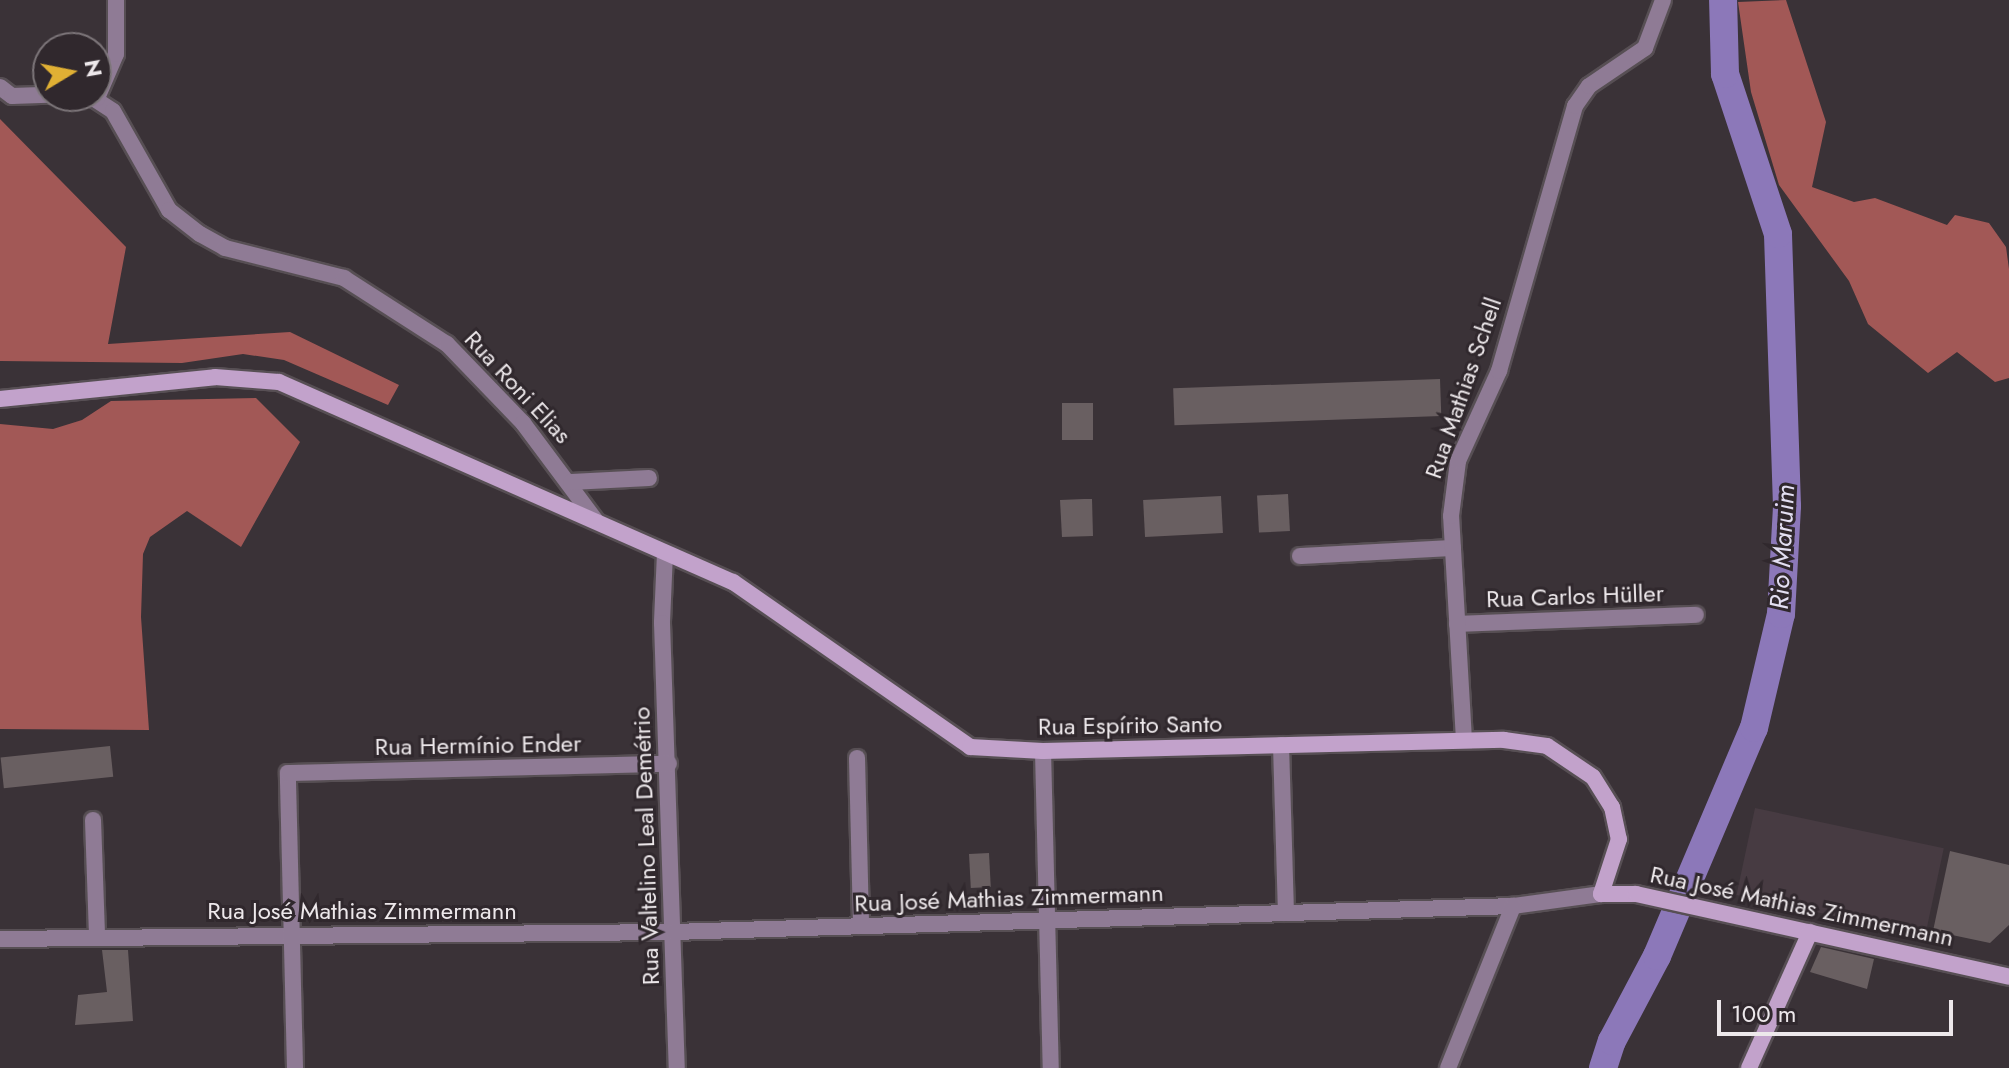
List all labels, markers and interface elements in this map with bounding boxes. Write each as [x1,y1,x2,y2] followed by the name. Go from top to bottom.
[32,32,112,112] north arrow
[76,57,111,80] text: N
[1419,294,1507,482] street label: Rua Mathias Schell
[459,325,577,449] street label: Rua Roni Elias
[1764,484,1802,610] water label: Rio Maruim
[1486,579,1664,613] street label: Rua Carlos Hüller
[627,706,665,986] street label: Rua Valtelino Leal Demétrio
[1038,709,1222,741] street label: Rua Espírito Santo
[374,729,582,761] street label: Rua Hermínio Ender
[1648,860,1956,952] street label: Rua José Mathias Zimmermann
[854,878,1164,918] street label: Rua José Mathias Zimmermann
[207,897,517,925] street label: Rua José Mathias Zimmermann
[1721,984,1957,1034] scale bar
[1731,996,1797,1031] text: 100 m

